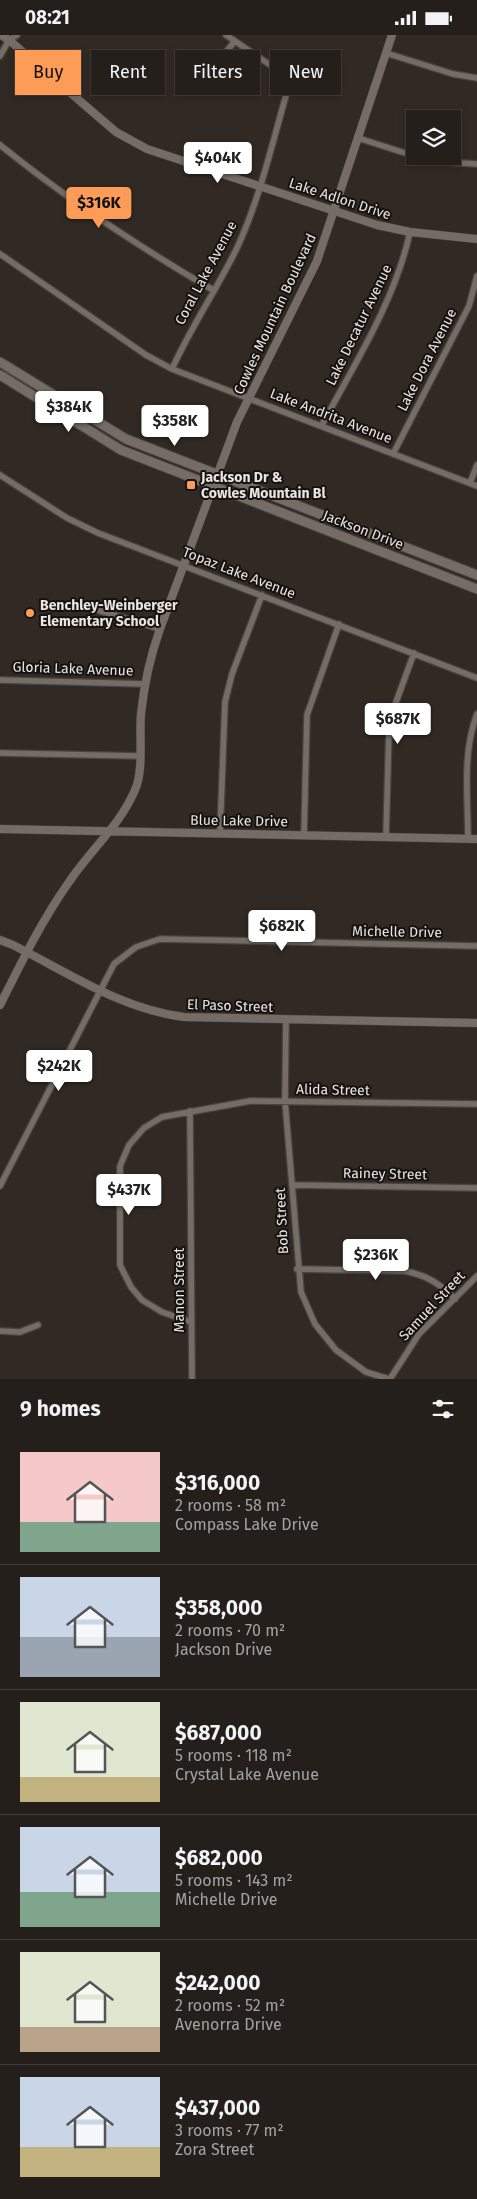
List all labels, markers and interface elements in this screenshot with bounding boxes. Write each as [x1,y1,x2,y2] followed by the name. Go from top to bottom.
[25,6,70,29] text: 08:21
[15,50,81,95] chip: Buy
[91,50,165,95] chip: Rent
[175,50,260,95] chip: Filters
[270,50,341,95] chip: New
[406,110,461,165] map controls
[406,110,461,165] button: layers
[183,141,253,184] pin: $404K
[195,148,241,167] text: $404K
[287,175,393,223] street label: Lake Adlon Drive
[64,187,134,229] pin: $316K
[77,193,121,212] text: $316K
[171,218,241,328] street label: Coral Lake Avenue
[230,231,320,397] street label: Cowles Mountain Boulevard
[322,262,396,388] street label: Lake Decatur Avenue
[394,306,460,414] street label: Lake Dora Avenue
[267,385,395,447] street label: Lake Andrita Avenue
[34,391,104,433] pin: $384K
[46,397,92,416] text: $384K
[140,405,210,447] pin: $358K
[152,411,198,430] text: $358K
[200,469,326,502] place label: Jackson Dr & Cowles Mountain Bl
[185,479,197,491] marker: Jackson Dr & Cowles Mountain Bl
[320,507,406,553] street label: Jackson Drive
[180,544,298,602] street label: Topaz Lake Avenue
[40,597,178,630] place label: Benchley-Weinberger Elementary School
[24,607,36,619] marker: Benchley-Weinberger Elementary School
[12,658,134,680] street label: Gloria Lake Avenue
[363,703,433,745] pin: $687K
[376,709,420,728] text: $687K
[190,812,288,830] street label: Blue Lake Drive
[247,909,317,952] pin: $682K
[259,916,305,935] text: $682K
[352,923,442,941] street label: Michelle Drive
[187,996,274,1016] street label: El Paso Street
[24,1049,94,1092] pin: $242K
[37,1056,81,1075] text: $242K
[296,1081,371,1099] street label: Alida Street
[343,1165,428,1183] street label: Rainey Street
[94,1173,164,1216] pin: $437K
[107,1180,151,1199] text: $437K
[272,1186,292,1255] street label: Bob Street
[341,1239,411,1281] pin: $236K
[354,1245,398,1264] text: $236K
[171,1247,188,1332] street label: Manon Street
[395,1267,469,1344] street label: Samuel Street
[429,1395,457,1423] icon: filters
[20,1396,101,1422] text: 9 homes
[175,1470,260,1496] text: $316,000
[60,1472,120,1532] icon: home
[175,1496,286,1515] text: 2 rooms · 58 m²
[175,1515,319,1534] text: Compass Lake Drive
[175,1595,263,1621] text: $358,000
[60,1597,120,1657] icon: home
[175,1621,285,1640] text: 2 rooms · 70 m²
[175,1640,272,1659] text: Jackson Drive
[175,1720,262,1746] text: $687,000
[60,1722,120,1782] icon: home
[175,1746,292,1765] text: 5 rooms · 118 m²
[175,1765,319,1784] text: Crystal Lake Avenue
[175,1845,263,1871] text: $682,000
[60,1847,120,1907] icon: home
[175,1871,293,1890] text: 5 rooms · 143 m²
[175,1890,277,1909] text: Michelle Drive
[175,1970,260,1996] text: $242,000
[60,1972,120,2032] icon: home
[175,1996,285,2015] text: 2 rooms · 52 m²
[175,2015,282,2034] text: Avenorra Drive
[175,2095,260,2121] text: $437,000
[60,2097,120,2157] icon: home
[175,2121,284,2140] text: 3 rooms · 77 m²
[175,2140,254,2159] text: Zora Street

